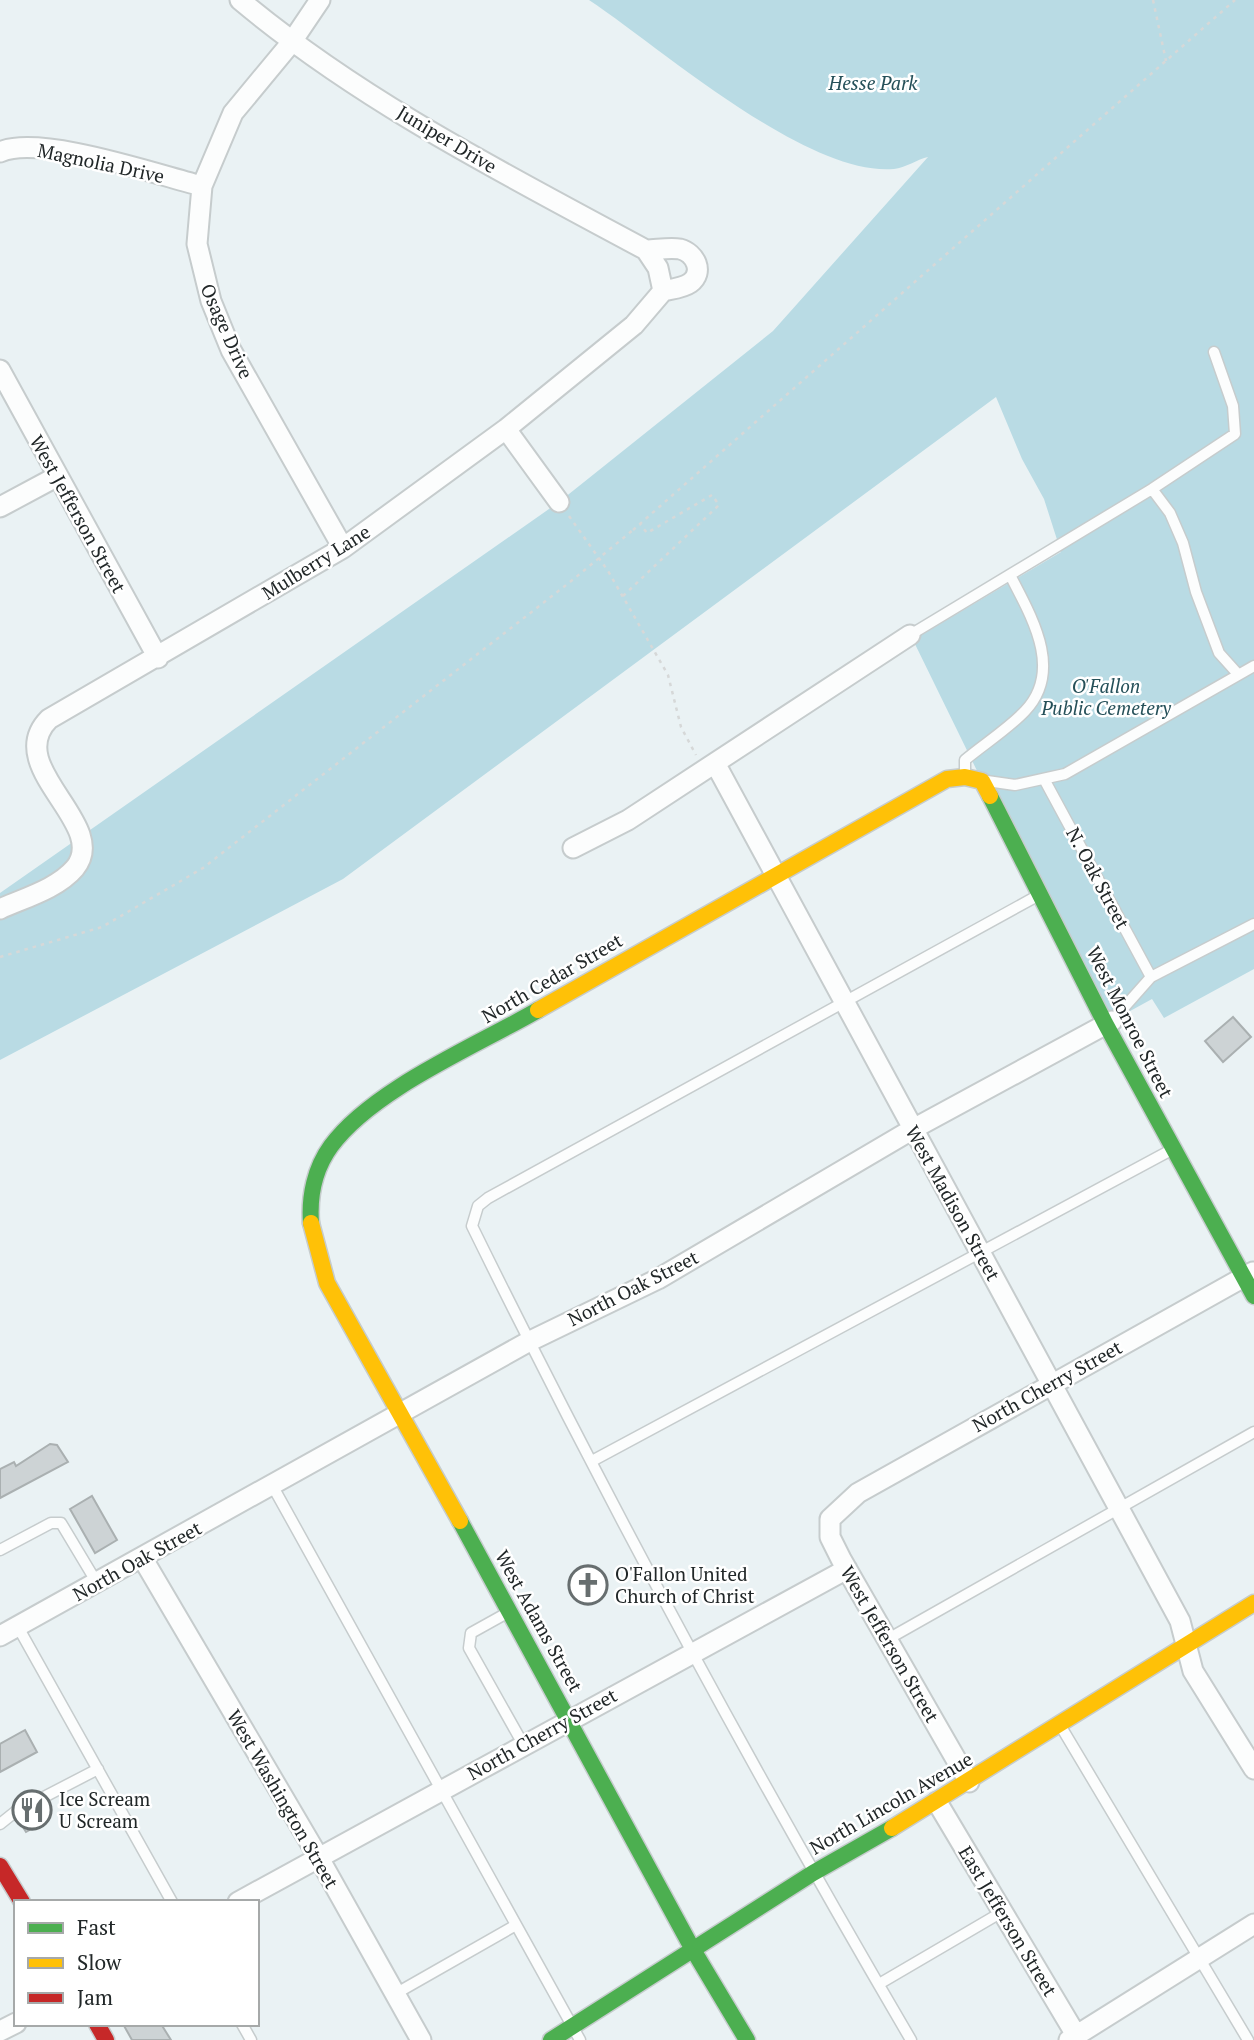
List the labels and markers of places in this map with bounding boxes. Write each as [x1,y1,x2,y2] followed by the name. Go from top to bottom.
[615,1561,755,1608] place label: O'Fallon United Church of Christ
[567,1564,609,1606] church icon: O'Fallon United Church of Christ
[59,1786,151,1833] place label: Ice Scream U Scream
[11,1789,53,1831] restaurant icon: Ice Scream U Scream

